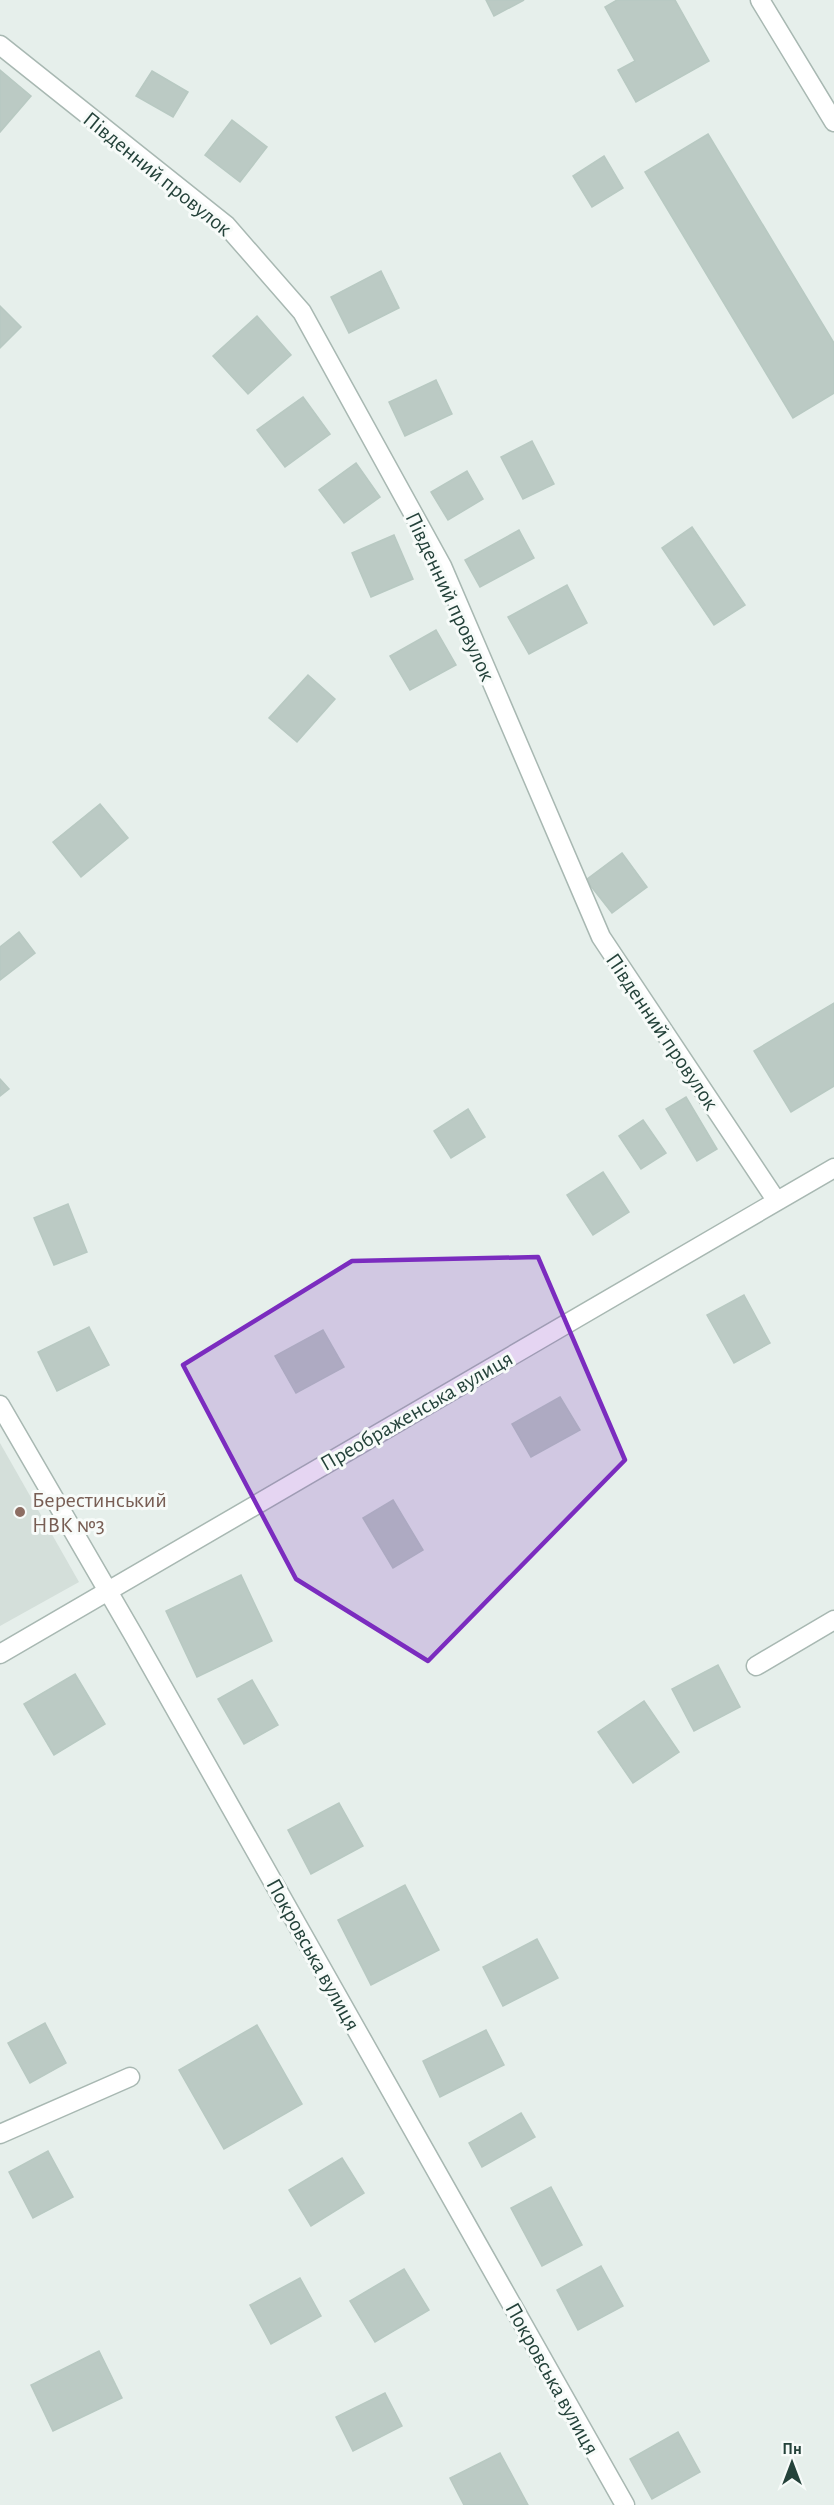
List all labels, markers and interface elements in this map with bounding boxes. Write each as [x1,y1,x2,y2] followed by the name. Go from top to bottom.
[79,107,236,240] street label: Південний провулок
[401,509,499,684] street label: Південний провулок
[602,949,723,1114] street label: Південний провулок
[317,1347,516,1475] street label: Преображенська вулиця
[32,1489,167,1536] place label: Берестинський НВК №3
[13,1505,27,1519] marker: Берестинський НВК №3
[262,1875,364,2034] street label: Покровська вулиця
[501,2299,603,2458] street label: Покровська вулиця
[762,2433,822,2493] north arrow
[782,2441,802,2457] text: Пн

